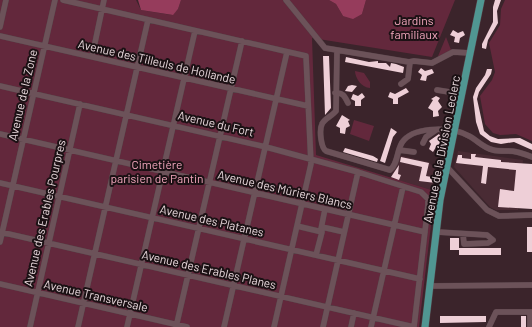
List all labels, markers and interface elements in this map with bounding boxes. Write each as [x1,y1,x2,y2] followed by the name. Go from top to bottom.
[390,13,438,41] park label: Jardins familiaux
[77,36,237,86] street label: Avenue des Tilleuls de Hollande
[5,48,39,142] street label: Avenue de la Zone
[420,74,462,224] street label: Avenue de la Division Leclerc
[177,107,255,139] street label: Avenue du Fort
[20,138,68,288] street label: Avenue des Erables Pourpres
[110,157,204,185] park label: Cimetière parisien de Pantin
[216,167,354,211] street label: Avenue des Mûriers Blancs
[159,201,266,239] street label: Avenue des Platanes
[140,247,278,291] street label: Avenue des Erables Planes
[43,276,149,314] street label: Avenue Transversale

